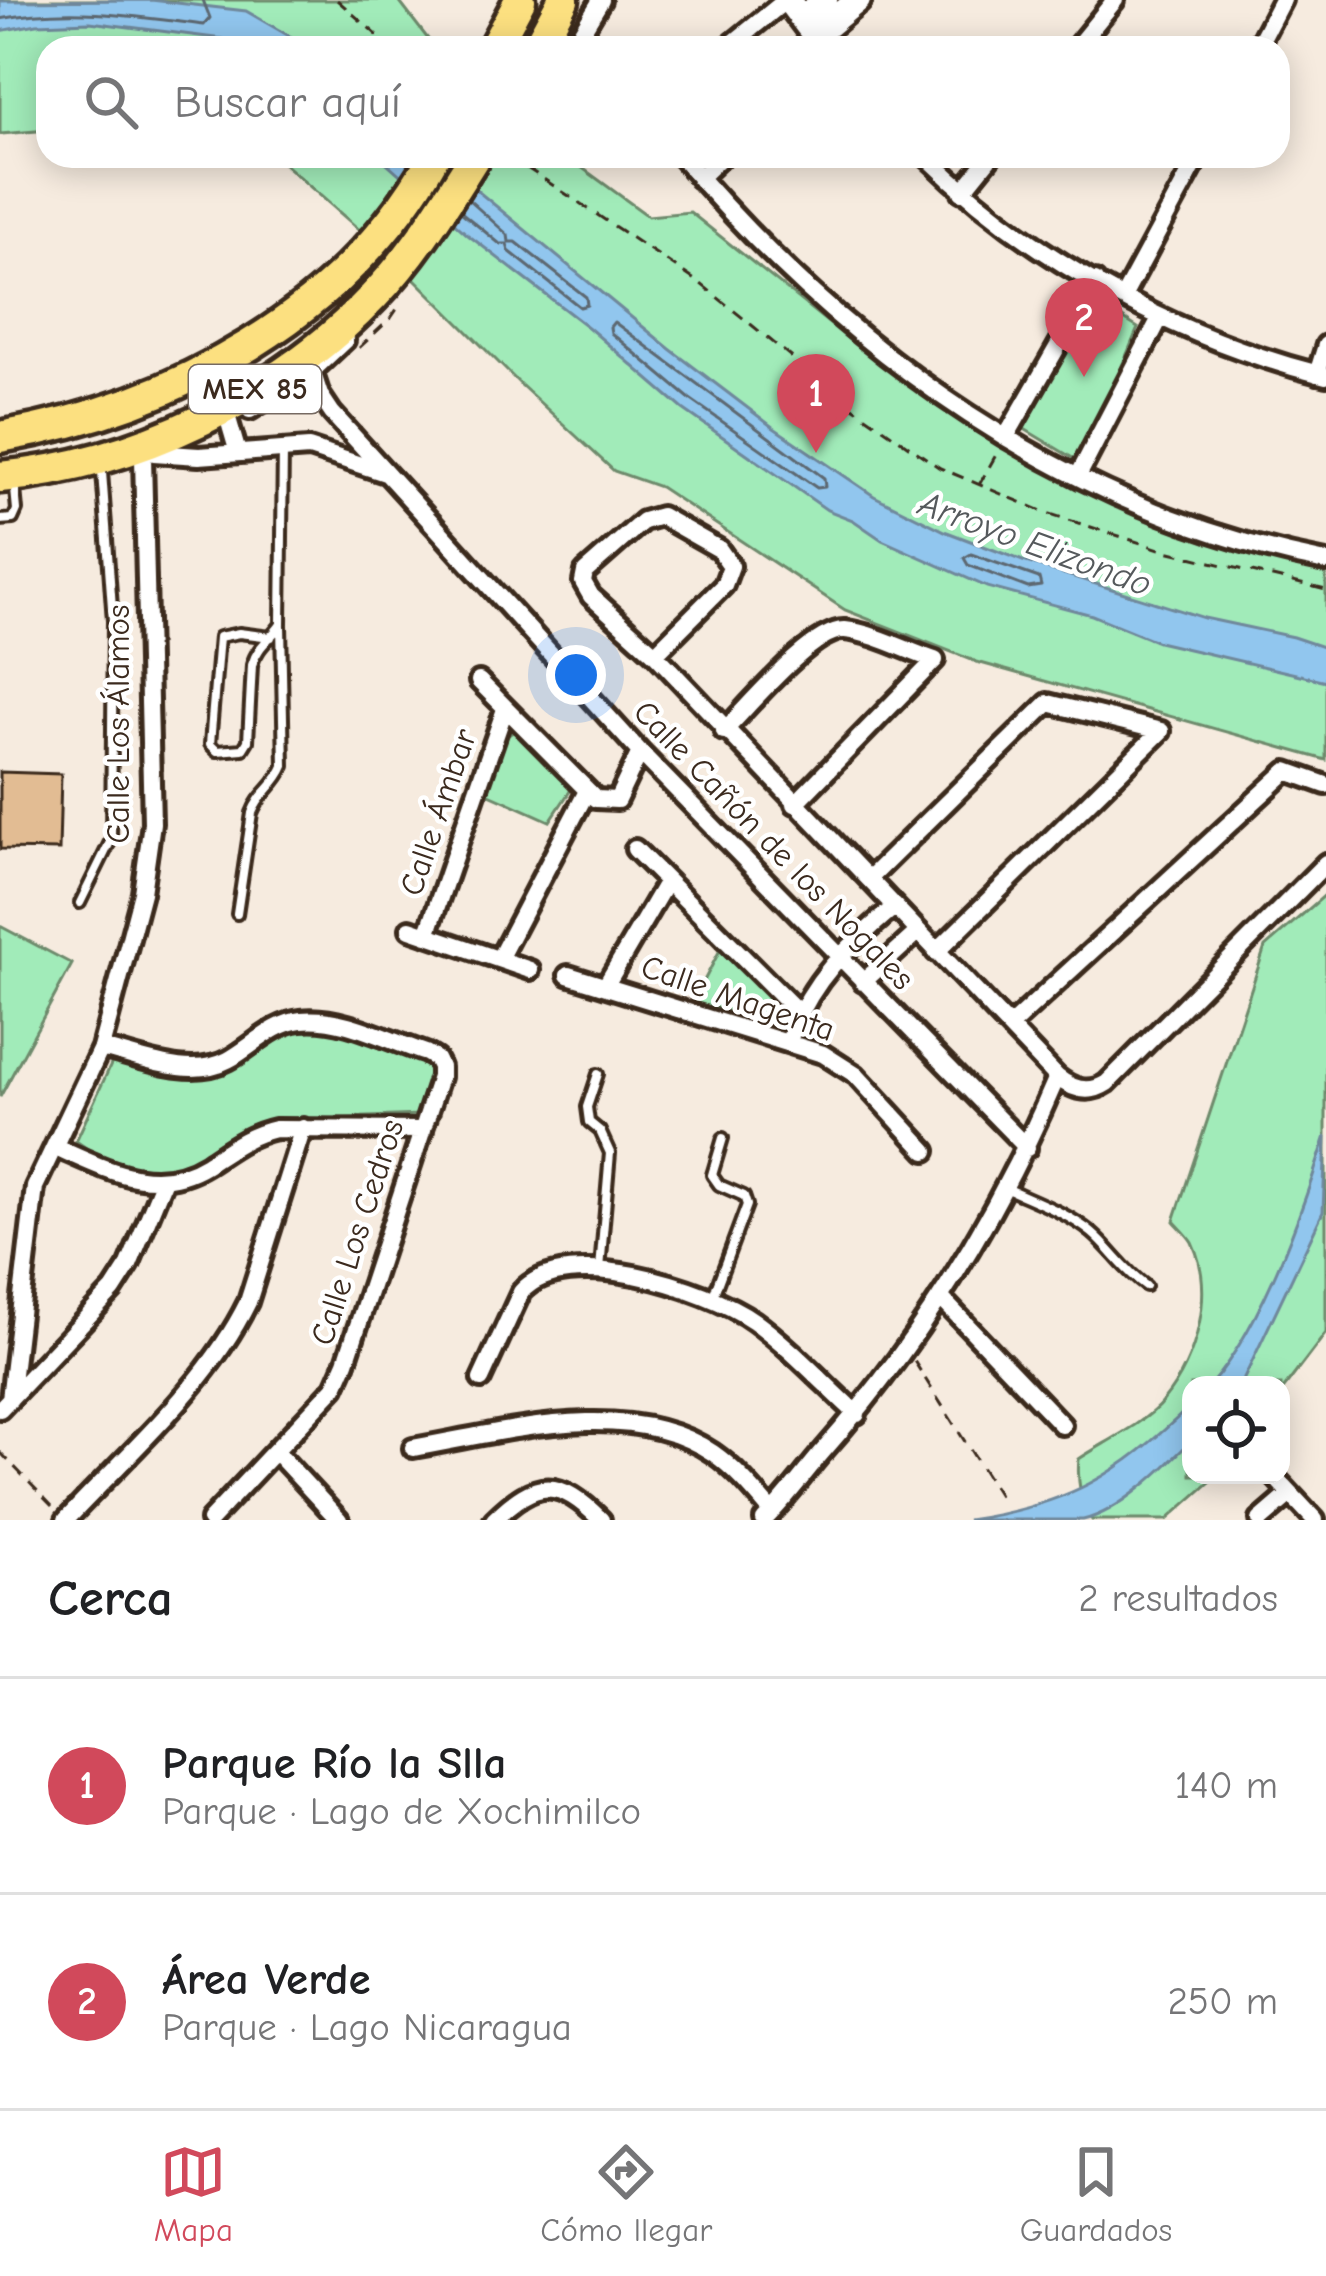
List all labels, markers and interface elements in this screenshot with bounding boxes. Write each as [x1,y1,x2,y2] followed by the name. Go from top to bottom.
[36,36,1290,168] search box
[78,69,144,135] icon: search
[174,76,401,128] text: Buscar aquí
[1045,278,1123,377] pin: 2
[777,354,855,453] pin: 1
[189,365,321,413] road number: MEX 85
[912,483,1157,605] water label: Arroyo Elizondo
[99,605,137,843] street label: Calle Los Álamos
[546,645,606,705] your location
[626,693,922,997] street label: Calle Cañón de los Nogales
[392,724,484,900] street label: Calle Ámbar
[636,947,840,1049] street label: Calle Magenta
[303,1114,411,1350] street label: Calle Los Cedros
[1182,1376,1290,1484] map controls
[1182,1376,1290,1484] button: locate
[48,1569,173,1628] text: Cerca
[1078,1576,1278,1621] text: 2 resultados
[162,1737,506,1789] text: Parque Río la Slla
[79,1763,95,1808] text: 1
[1175,1763,1278,1808] text: 140 m
[162,1789,641,1834] text: Parque · Lago de Xochimilco
[162,1953,371,2005] text: Área Verde
[77,1979,97,2024] text: 2
[1167,1979,1278,2024] text: 250 m
[162,2005,572,2050] text: Parque · Lago Nicaragua
[154,2139,233,2249] tab: Mapa
[540,2139,712,2249] tab: Cómo llegar
[1020,2139,1172,2249] tab: Guardados

